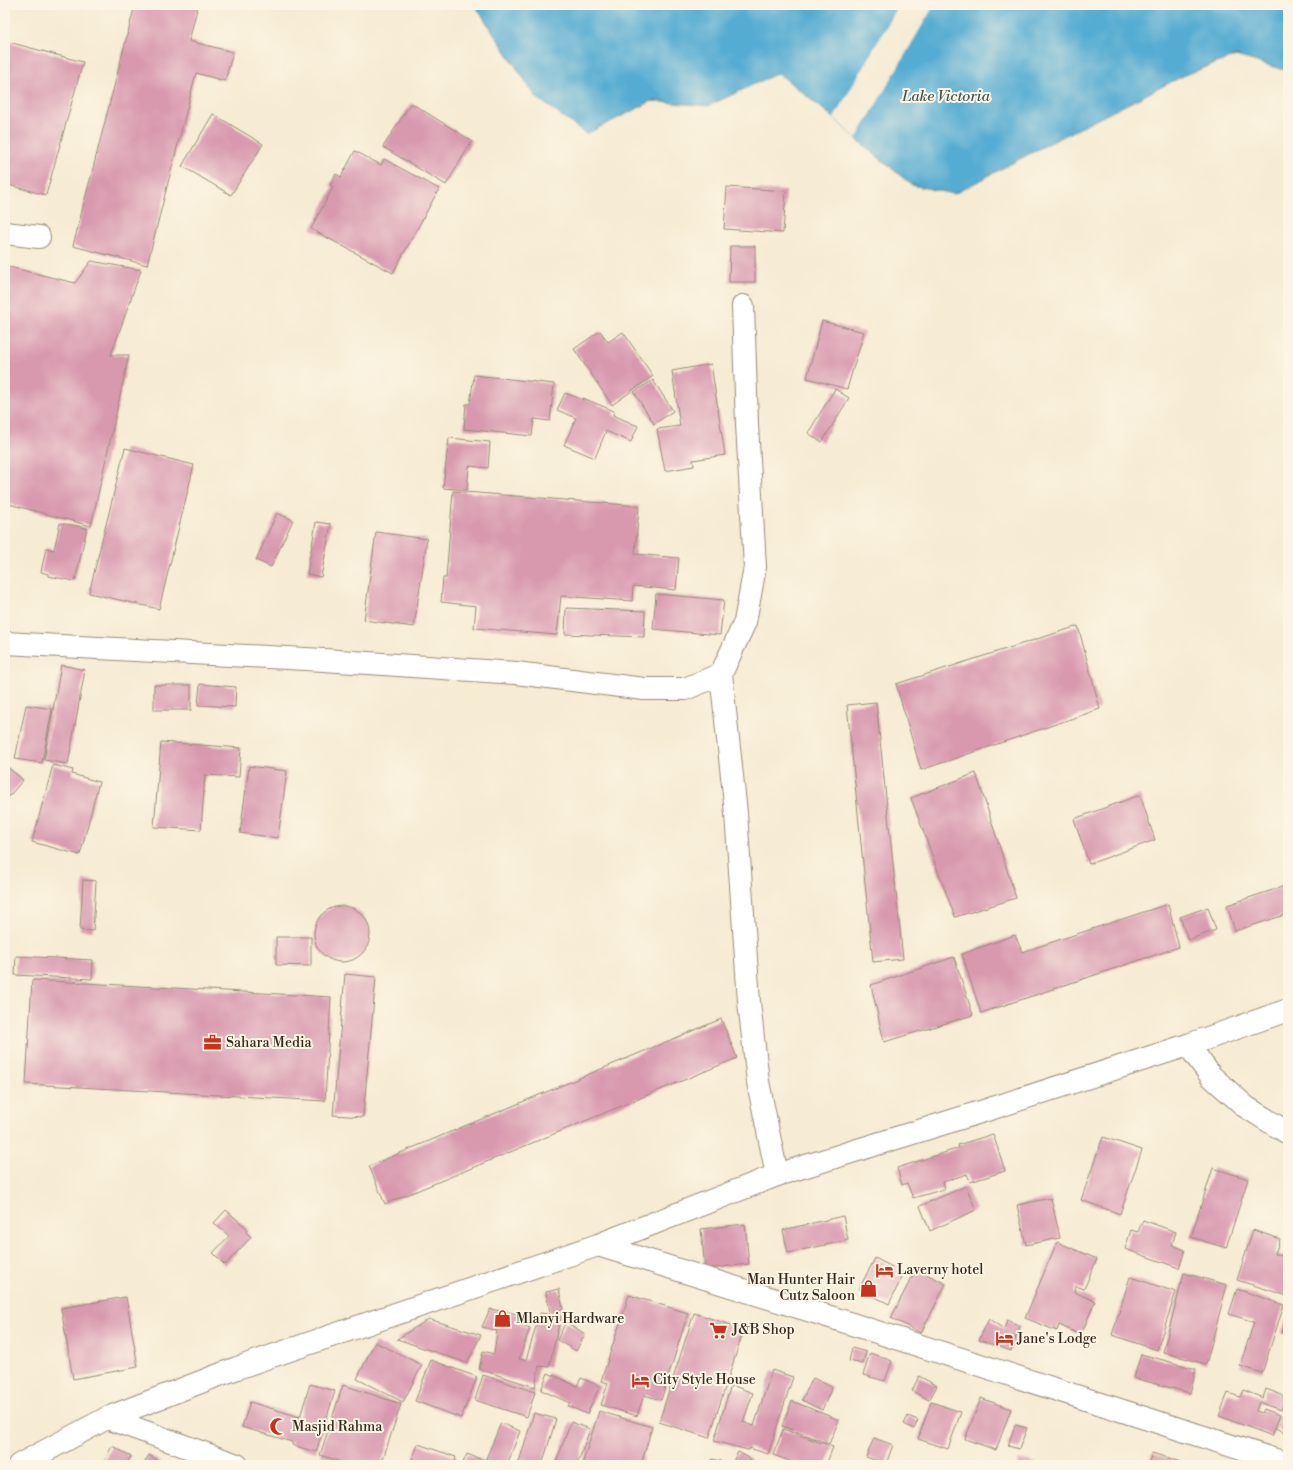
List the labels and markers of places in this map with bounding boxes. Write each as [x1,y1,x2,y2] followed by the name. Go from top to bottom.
[203,1033,223,1053] office icon: Sahara Media
[226,1034,313,1052] place label: Sahara Media
[874,1260,894,1280] hotel icon: Laverny hotel
[897,1261,983,1279] place label: Laverny hotel
[747,1271,856,1305] place label: Man Hunter Hair Cutz Saloon
[858,1278,878,1298] shop icon: Man Hunter Hair Cutz Saloon
[493,1309,513,1329] shop icon: Mlanyi Hardware
[516,1310,624,1328] place label: Mlanyi Hardware
[709,1320,729,1340] supermarket icon: J&B Shop
[731,1321,795,1339] place label: J&B Shop
[994,1329,1014,1349] hotel icon: Jane's Lodge
[1016,1330,1097,1348] place label: Jane's Lodge
[630,1370,650,1390] hotel icon: City Style House
[653,1371,756,1389] place label: City Style House
[269,1417,289,1437] mosque icon: Masjid Rahma
[292,1418,383,1436] place label: Masjid Rahma

